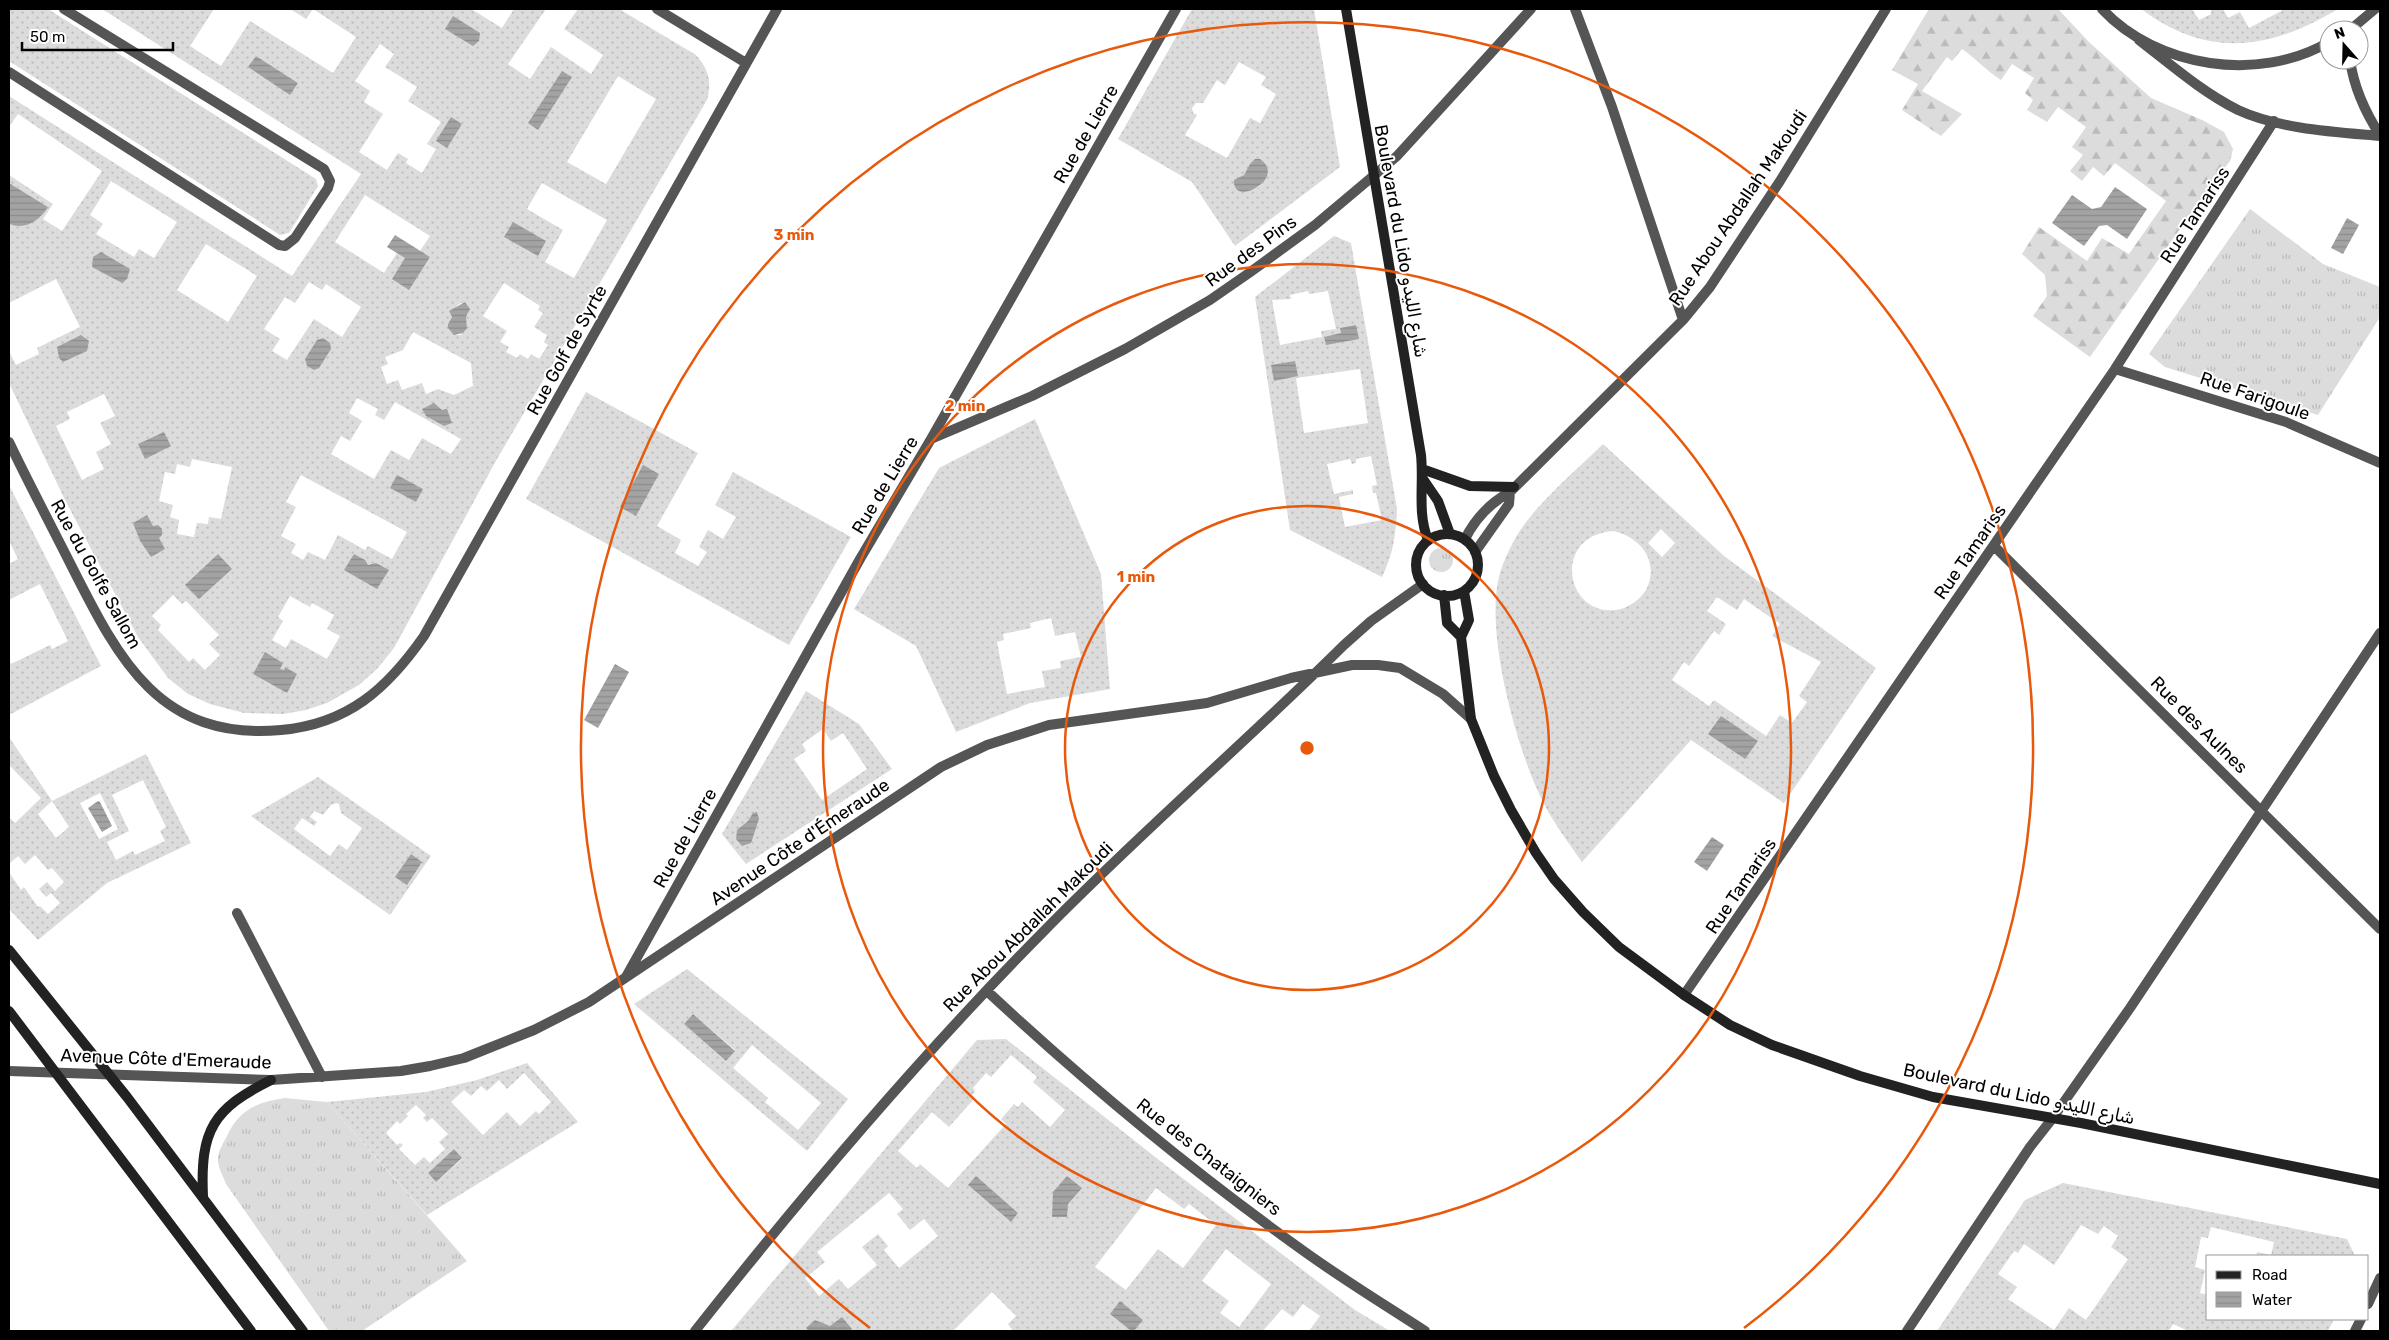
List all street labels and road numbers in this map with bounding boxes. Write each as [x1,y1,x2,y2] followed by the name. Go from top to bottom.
[1049,81,1123,187] street label: Rue de Lierre
[1664,106,1812,310] street label: Rue Abou Abdallah Makoudi
[1369,123,1432,359] street label: Boulevard du Lido شارع الليدو
[2156,163,2234,267] street label: Rue Tamariss
[1201,211,1301,291] street label: Rue des Pins
[522,281,612,419] street label: Rue Golf de Syrte
[2197,367,2313,425] street label: Rue Farigoule
[847,432,923,538] street label: Rue de Lierre
[46,495,146,653] street label: Rue du Golfe Sallom
[1929,500,2011,604] street label: Rue Tamariss
[2146,672,2252,778] street label: Rue des Aulnes
[706,774,894,910] street label: Avenue Côte d'Émeraude
[649,784,721,892] street label: Rue de Lierre
[1701,834,1781,938] street label: Rue Tamariss
[938,837,1118,1017] street label: Rue Abou Abdallah Makoudi
[60,1044,272,1074] street label: Avenue Côte d'Emeraude
[1901,1059,2137,1130] street label: Boulevard du Lido شارع الليدو
[1132,1094,1286,1220] street label: Rue des Chataigniers

